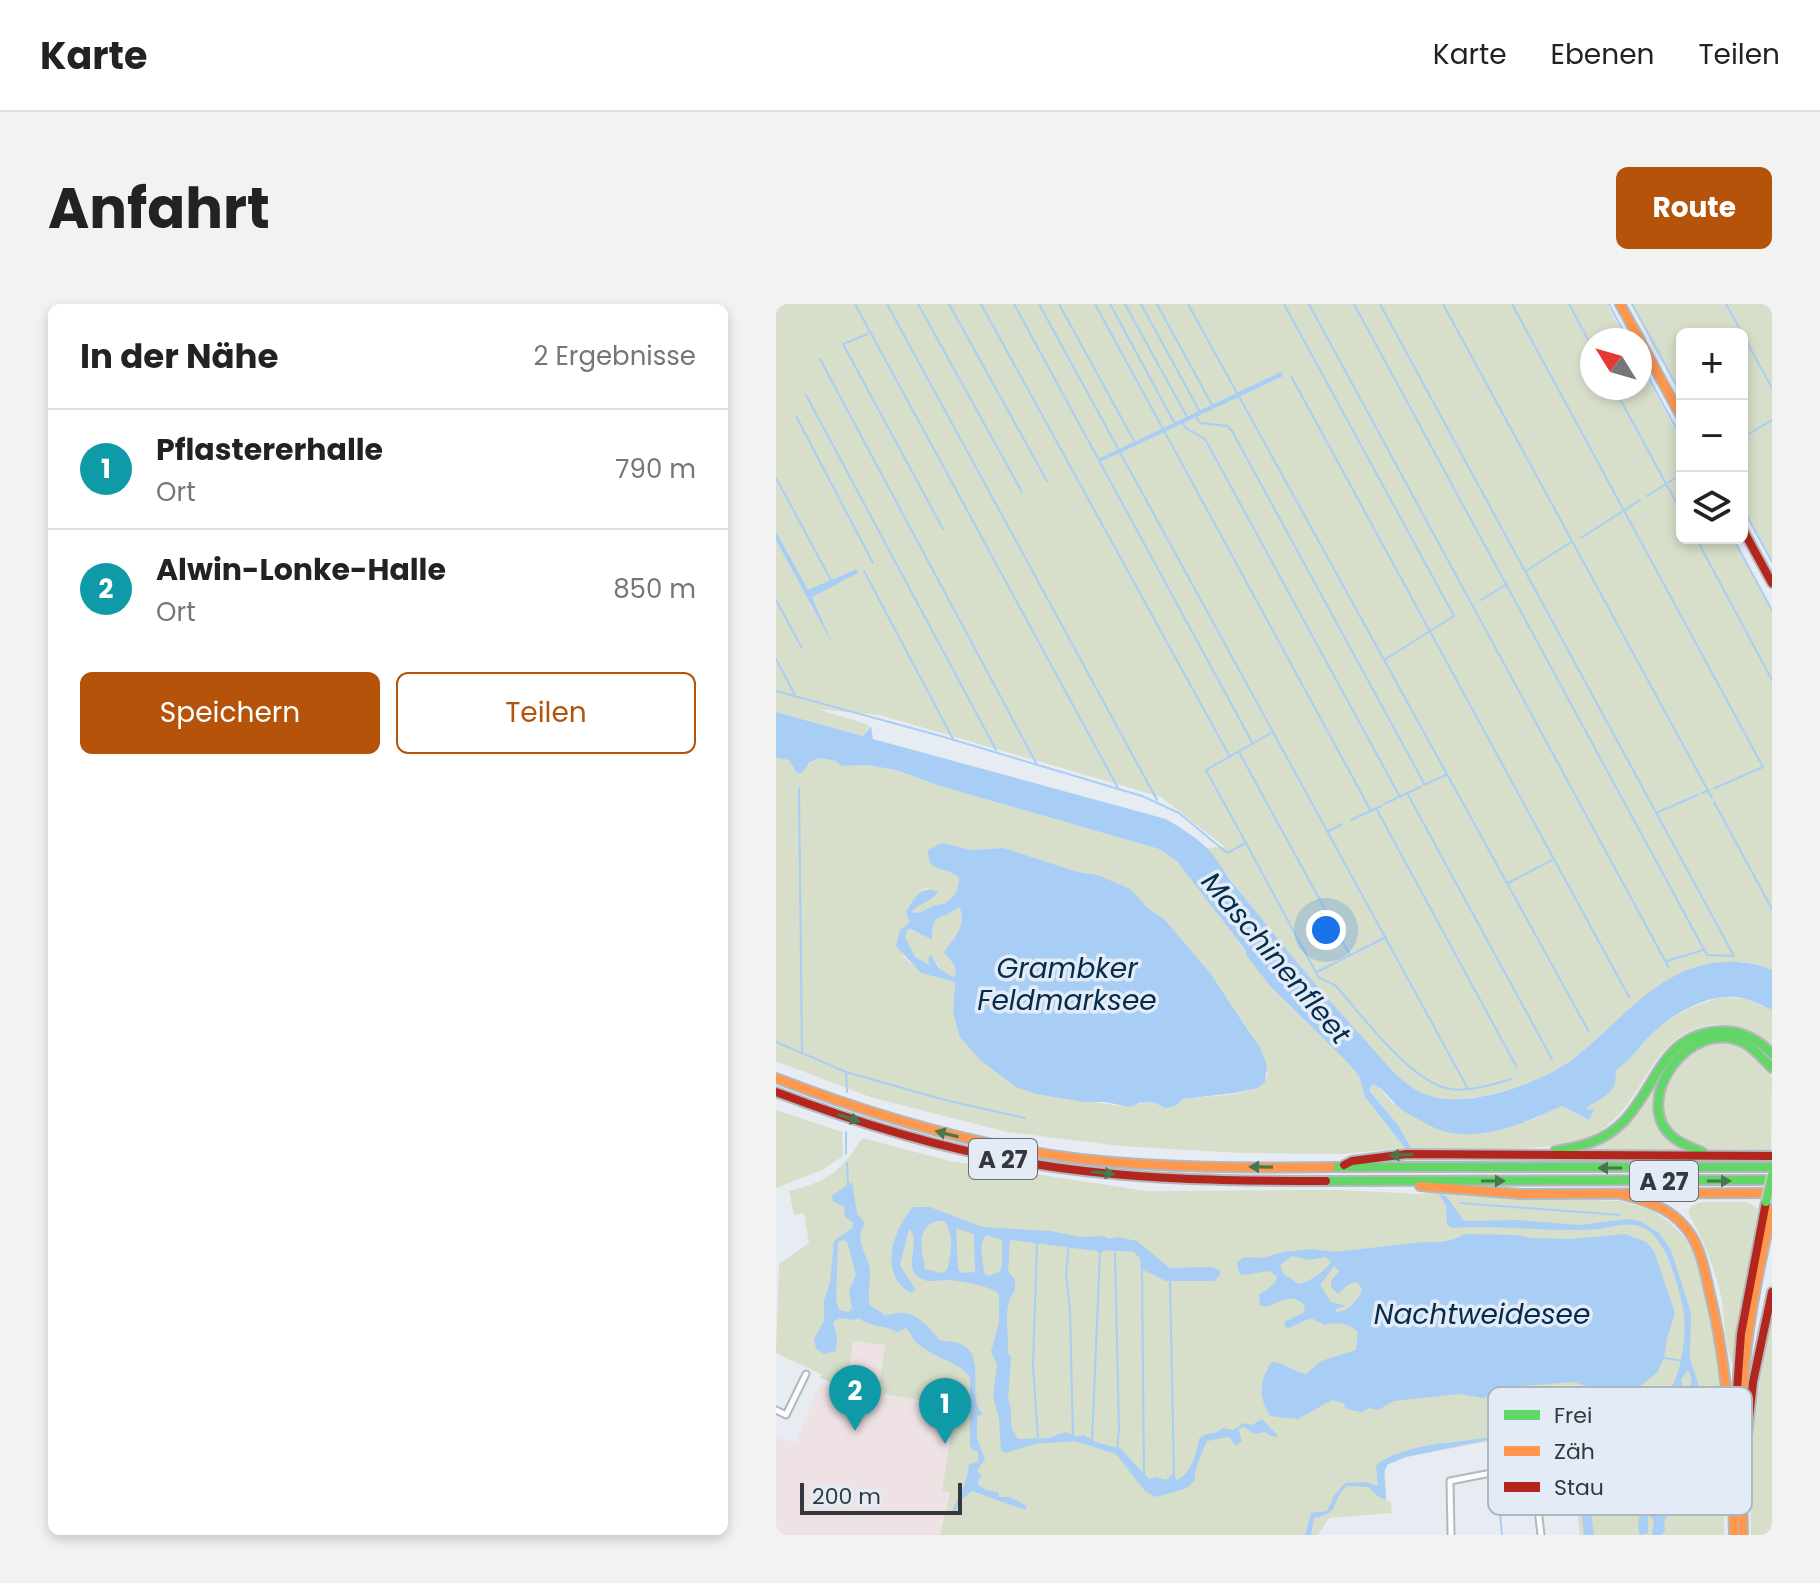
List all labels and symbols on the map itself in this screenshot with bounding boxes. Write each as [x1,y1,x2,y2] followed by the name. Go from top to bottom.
[1580,328,1652,400] north arrow
[1192,864,1360,1053] water label: Maschinenfleet
[1306,910,1346,950] your location
[977,949,1157,1020] water label: Grambker Feldmarksee
[838,1113,862,1125] one-way arrow
[935,1127,960,1139] one-way arrow
[969,1139,1037,1179] road number: A 27
[1389,1149,1414,1162] one-way arrow
[1248,1161,1273,1173] one-way arrow
[1630,1161,1698,1201] road number: A 27
[1597,1162,1622,1175] one-way arrow
[1091,1166,1116,1179] one-way arrow
[1481,1174,1506,1187] one-way arrow
[1707,1175,1732,1187] one-way arrow
[1374,1295,1590,1334] water label: Nachtweidesee
[829,1365,881,1431] pin: 2
[919,1378,971,1444] pin: 1
[1488,1387,1752,1515] legend
[1554,1400,1592,1431] text: Frei
[1554,1436,1595,1467] text: Zäh
[1554,1472,1604,1503] text: Stau
[800,1479,962,1515] scale bar

